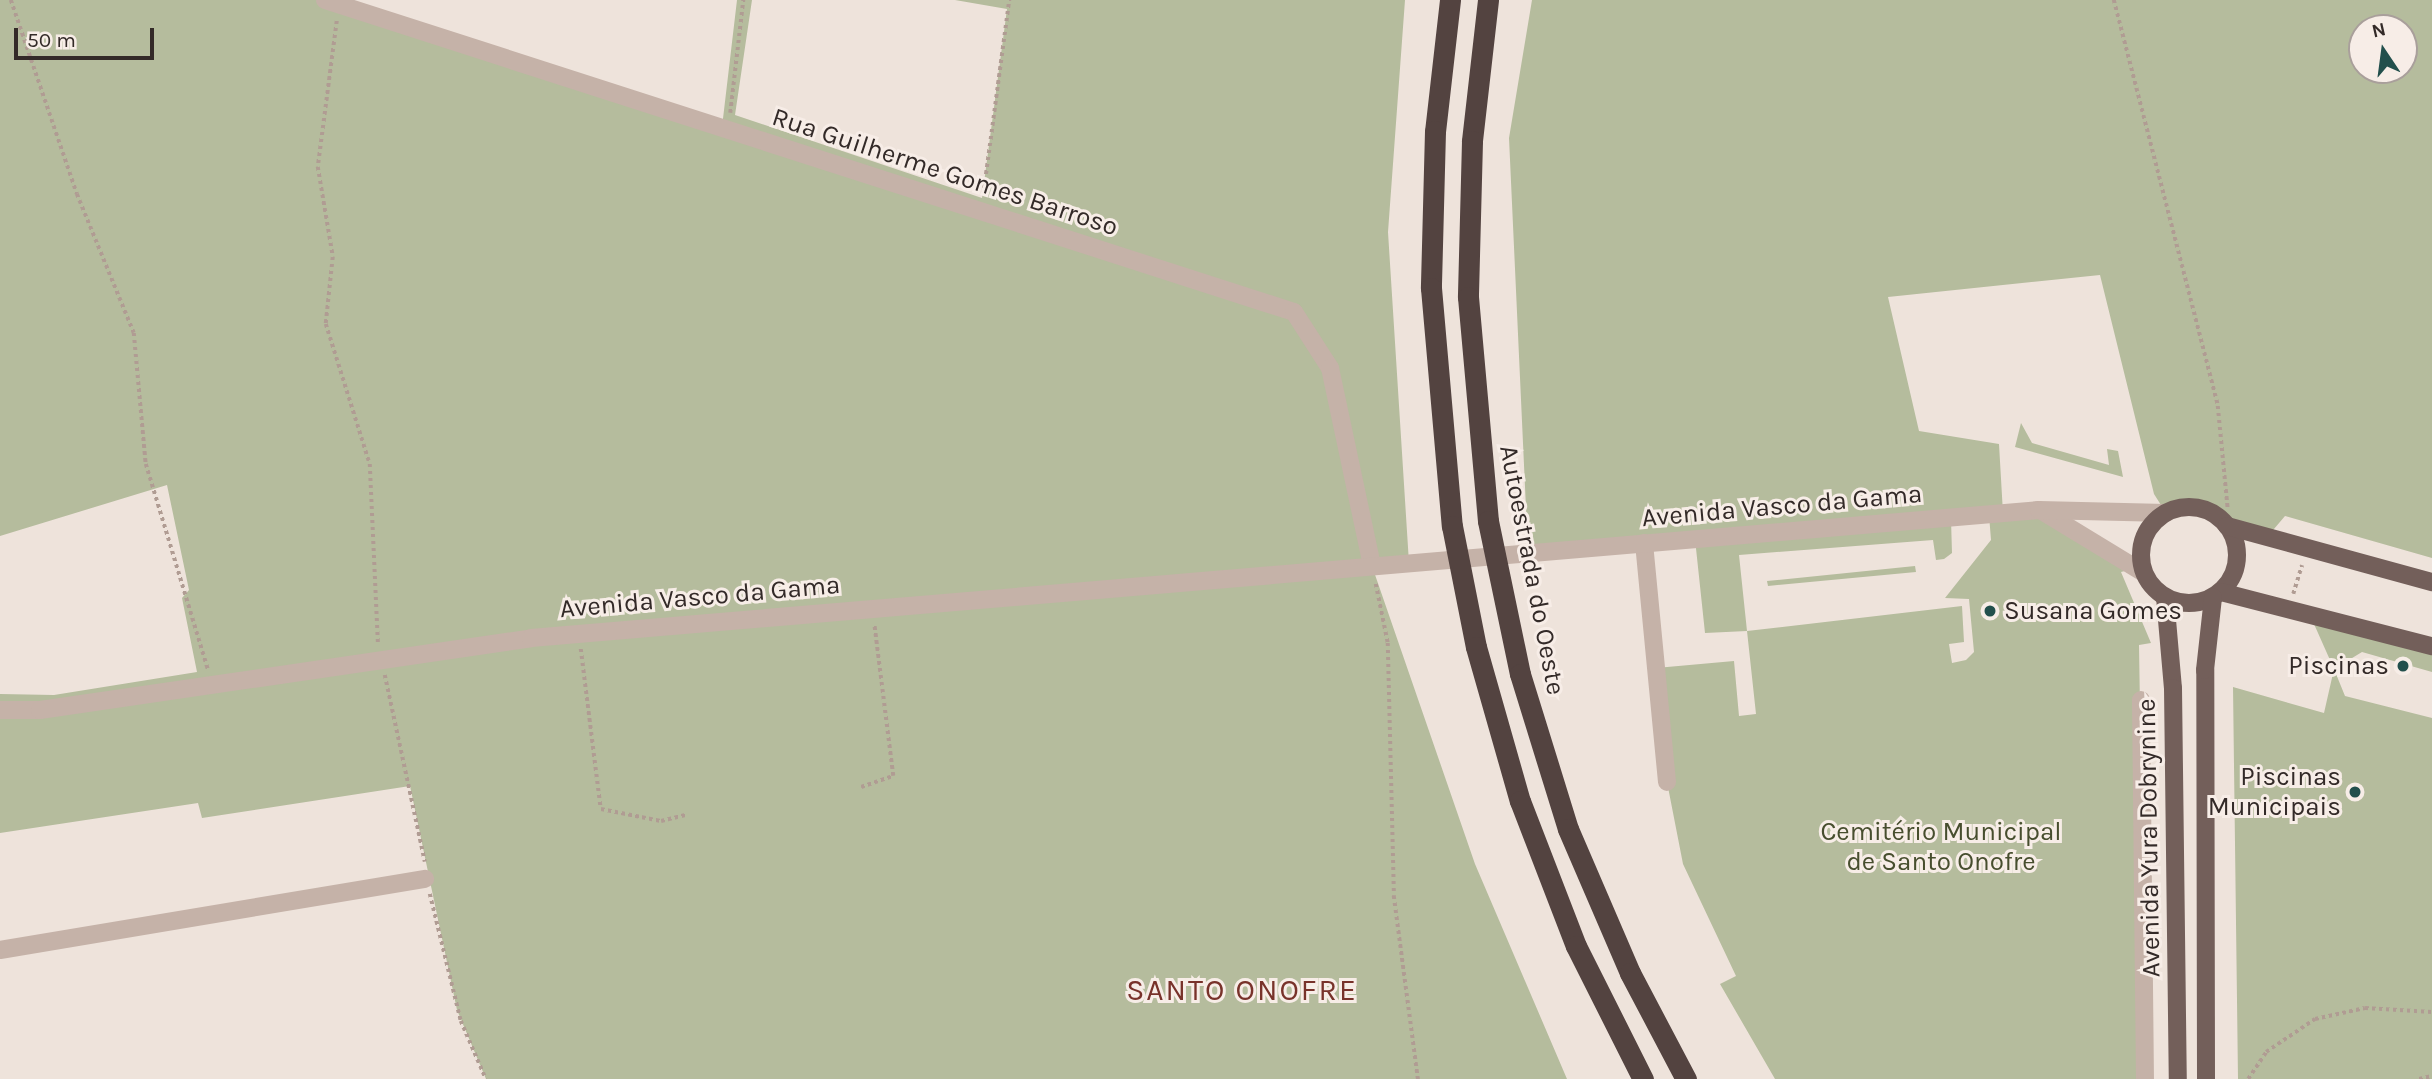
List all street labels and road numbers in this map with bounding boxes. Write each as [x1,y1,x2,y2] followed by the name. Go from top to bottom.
[768,101,1122,243] street label: Rua Guilherme Gomes Barroso
[1492,442,1572,698] street label: Autoestrada do Oeste
[1641,478,1923,534] street label: Avenida Vasco da Gama
[559,569,841,625] street label: Avenida Vasco da Gama
[2131,698,2167,978] street label: Avenida Yura Dobrynine

